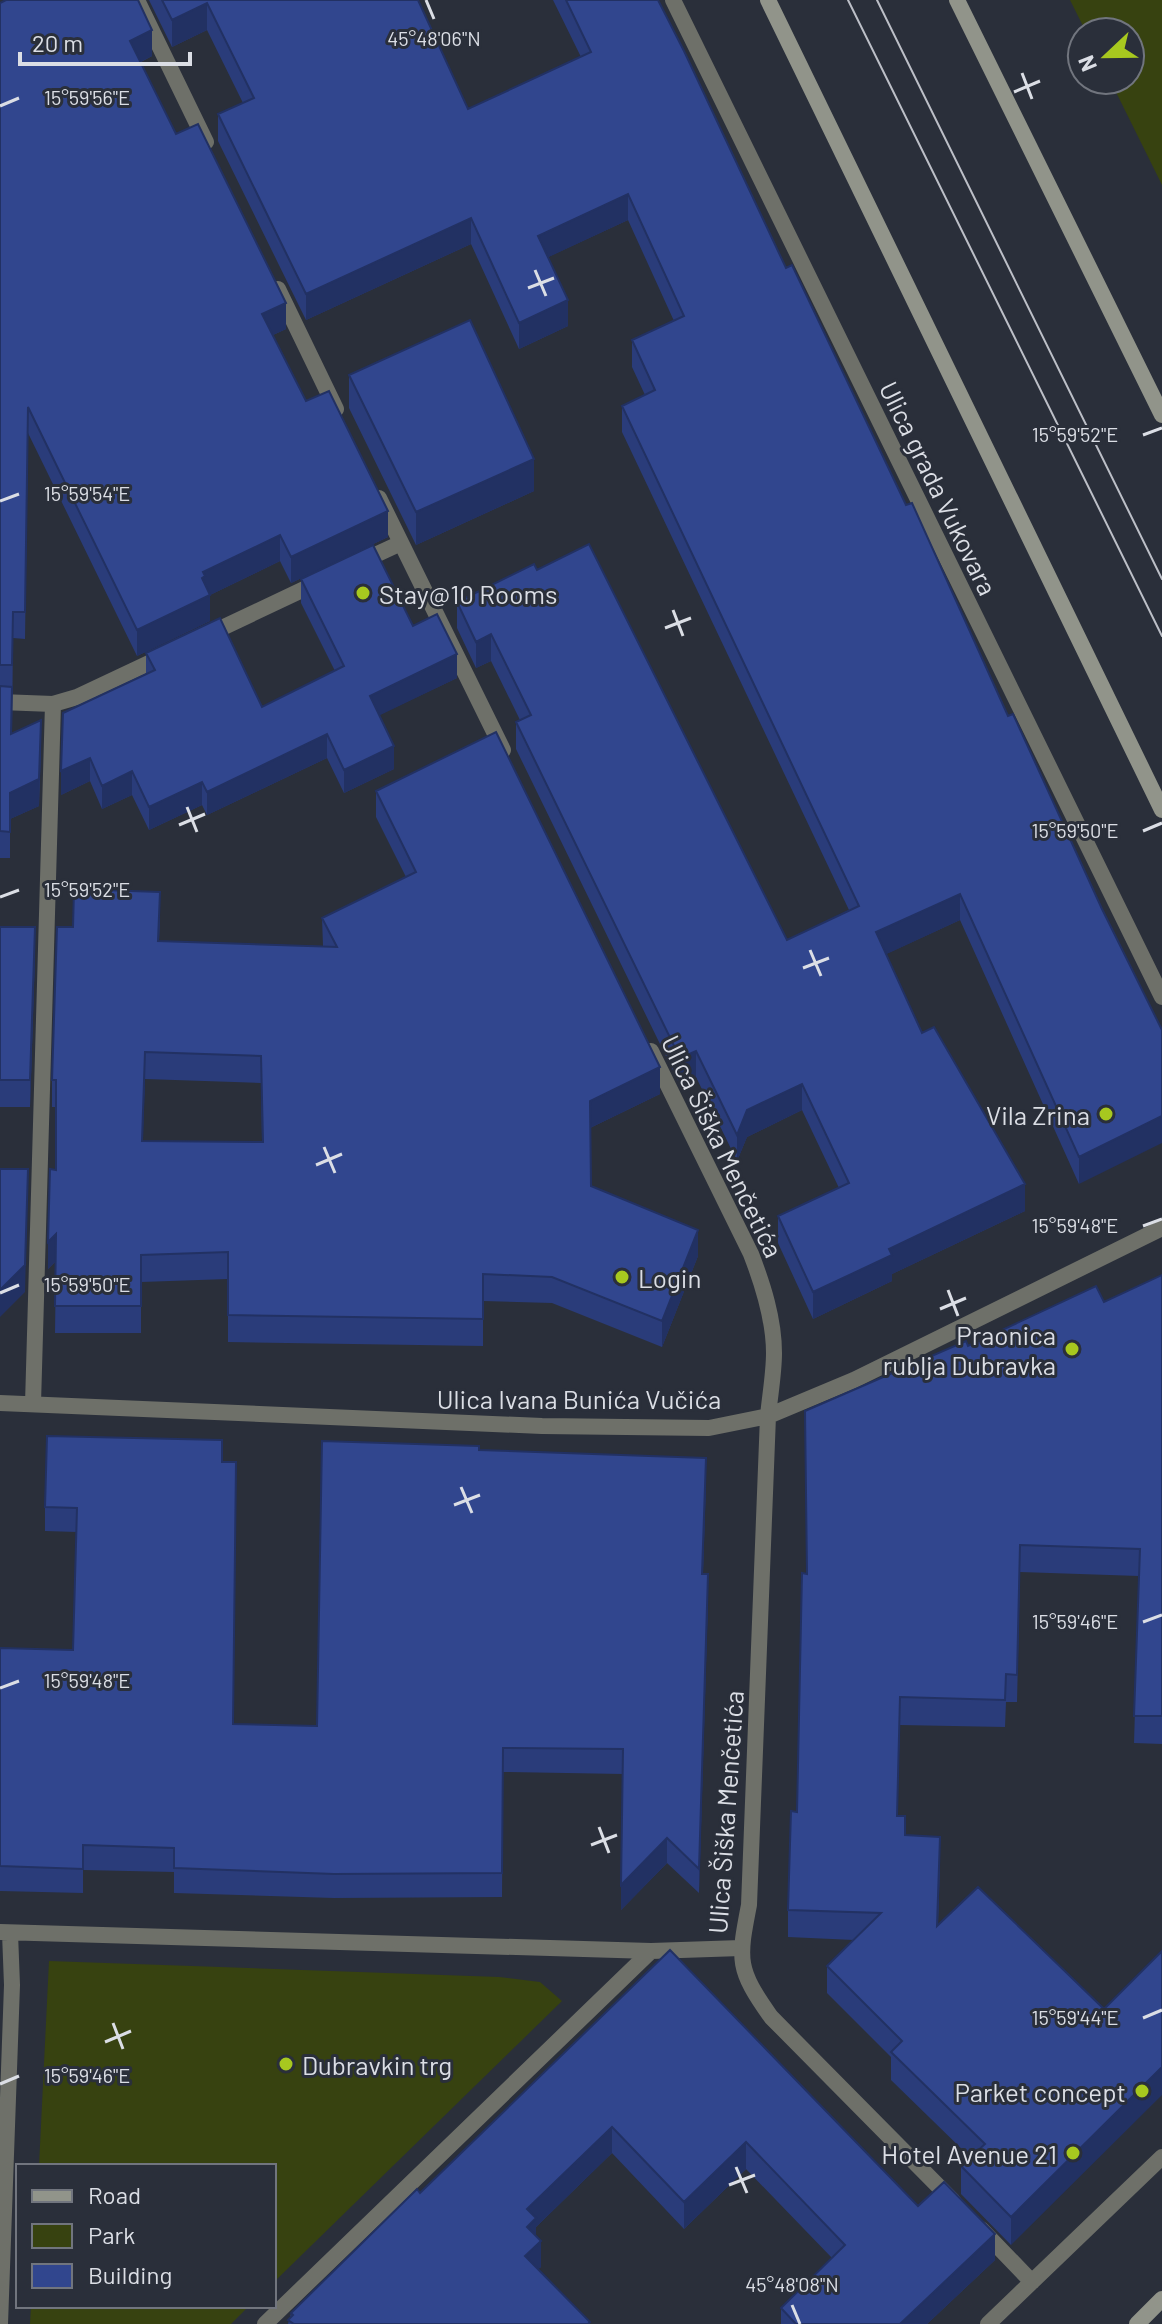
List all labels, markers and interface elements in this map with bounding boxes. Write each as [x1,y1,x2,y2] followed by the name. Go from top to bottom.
[20,16,190,66] scale bar
[1066,16,1146,96] north arrow
[387,26,481,50] text: 45°48'06"N
[32,28,83,57] text: 20 m
[1072,52,1101,76] text: N
[44,85,130,109] text: 15°59'56"E
[874,376,1004,600] street label: Ulica grada Vukovara
[1032,422,1118,446] text: 15°59'52"E
[44,481,130,505] text: 15°59'54"E
[379,578,557,609] place label: Stay@10 Rooms
[354,584,372,602] marker: Stay@10 Rooms
[1031,818,1119,842] text: 15°59'50"E
[44,877,130,901] text: 15°59'52"E
[656,1030,790,1262] street label: Ulica Šiška Menčetića
[986,1099,1090,1130] place label: Vila Zrina
[1097,1105,1115,1123] marker: Vila Zrina
[1032,1213,1118,1237] text: 15°59'48"E
[638,1262,702,1293] place label: Login
[613,1268,631,1286] marker: Login
[43,1272,131,1296] text: 15°59'50"E
[883,1319,1056,1380] place label: Praonica rublja Dubravka
[1063,1340,1081,1358] marker: Praonica rublja Dubravka
[437,1383,721,1414] street label: Ulica Ivana Bunića Vučića
[1032,1609,1118,1633] text: 15°59'46"E
[44,1668,130,1692] text: 15°59'48"E
[701,1689,749,1935] street label: Ulica Šiška Menčetića
[1031,2005,1119,2029] text: 15°59'44"E
[302,2049,452,2080] place label: Dubravkin trg
[277,2055,295,2073] marker: Dubravkin trg
[44,2063,130,2087] text: 15°59'46"E
[955,2076,1126,2107] place label: Parket concept
[1133,2082,1151,2100] marker: Parket concept
[881,2138,1057,2169] place label: Hotel Avenue 21
[1064,2144,1082,2162] marker: Hotel Avenue 21
[16,2164,276,2308] legend
[88,2180,141,2209] text: Road
[88,2220,135,2249] text: Park
[88,2260,172,2289] text: Building
[745,2272,839,2296] text: 45°48'08"N

